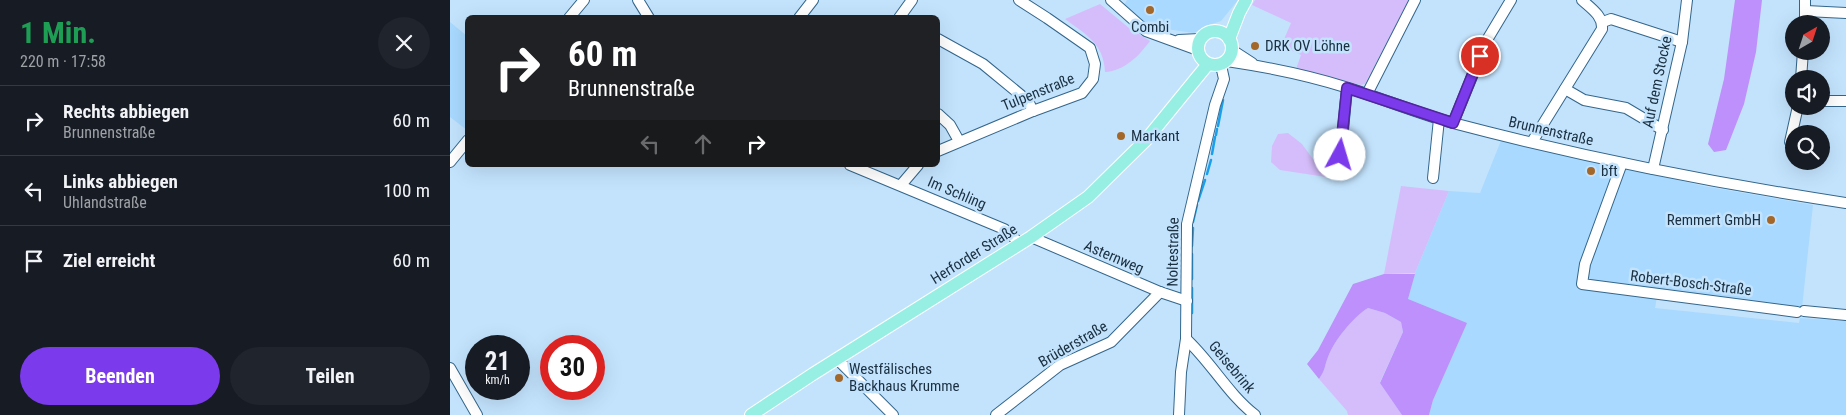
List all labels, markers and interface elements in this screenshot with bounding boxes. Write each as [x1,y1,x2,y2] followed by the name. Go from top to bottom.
[1144,4,1156,16] marker: Combi
[20,15,96,50] text: 1 Min.
[1785,15,1830,60] north arrow
[1785,15,1830,170] map controls
[378,17,430,69] button: close
[1131,18,1169,36] place label: Combi
[568,34,637,75] text: 60 m
[1638,34,1676,130] street label: Auf dem Stocke
[485,35,550,100] icon: right
[1459,35,1501,77] pin
[1265,37,1350,55] place label: DRK OV Löhne
[1249,40,1261,52] marker: DRK OV Löhne
[1466,42,1494,70] icon: arrive
[20,52,106,71] text: 220 m · 17:58
[999,69,1077,115] street label: Tulpenstraße
[1785,70,1830,115] button: sound
[568,76,695,101] text: Brunnenstraße
[63,100,189,123] text: Rechts abbiegen
[20,107,48,135] icon: right
[393,109,430,132] text: 60 m
[1507,113,1595,149] street label: Brunnenstraße
[63,123,155,142] text: Brunnenstraße
[1785,125,1830,170] button: search
[1131,127,1180,145] place label: Markant
[1313,128,1365,180] position arrow
[636,130,664,158] icon: left
[689,130,717,158] icon: ahead
[742,130,770,158] icon: right
[1115,130,1127,142] marker: Markant
[1601,162,1618,180] place label: bft
[1585,165,1597,177] marker: bft
[63,170,178,193] text: Links abbiegen
[925,173,989,213] street label: Im Schling
[20,177,48,205] icon: left
[383,179,430,202] text: 100 m
[63,193,147,212] text: Uhlandstraße
[1667,211,1761,229] place label: Remmert GmbH
[1765,214,1777,226] marker: Remmert GmbH
[1163,217,1183,287] street label: Noltestraße
[927,220,1021,288] street label: Herforder Straße
[1081,236,1147,278] street label: Asternweg
[20,247,48,275] icon: arrive
[63,249,155,272] text: Ziel erreicht
[393,249,430,272] text: 60 m
[1629,267,1753,299] street label: Robert-Bosch-Straße
[1035,317,1111,371] street label: Brüderstraße
[540,335,605,400] speed limit sign: 30
[1205,337,1259,397] street label: Geisebrink
[20,347,220,405] button: Beenden
[230,347,430,405] button: Teilen
[485,347,510,376] text: 21
[849,360,960,395] place label: Westfälisches Backhaus Krumme
[833,372,845,384] marker: Westfälisches Backhaus Krumme
[485,373,510,387] text: km/h

